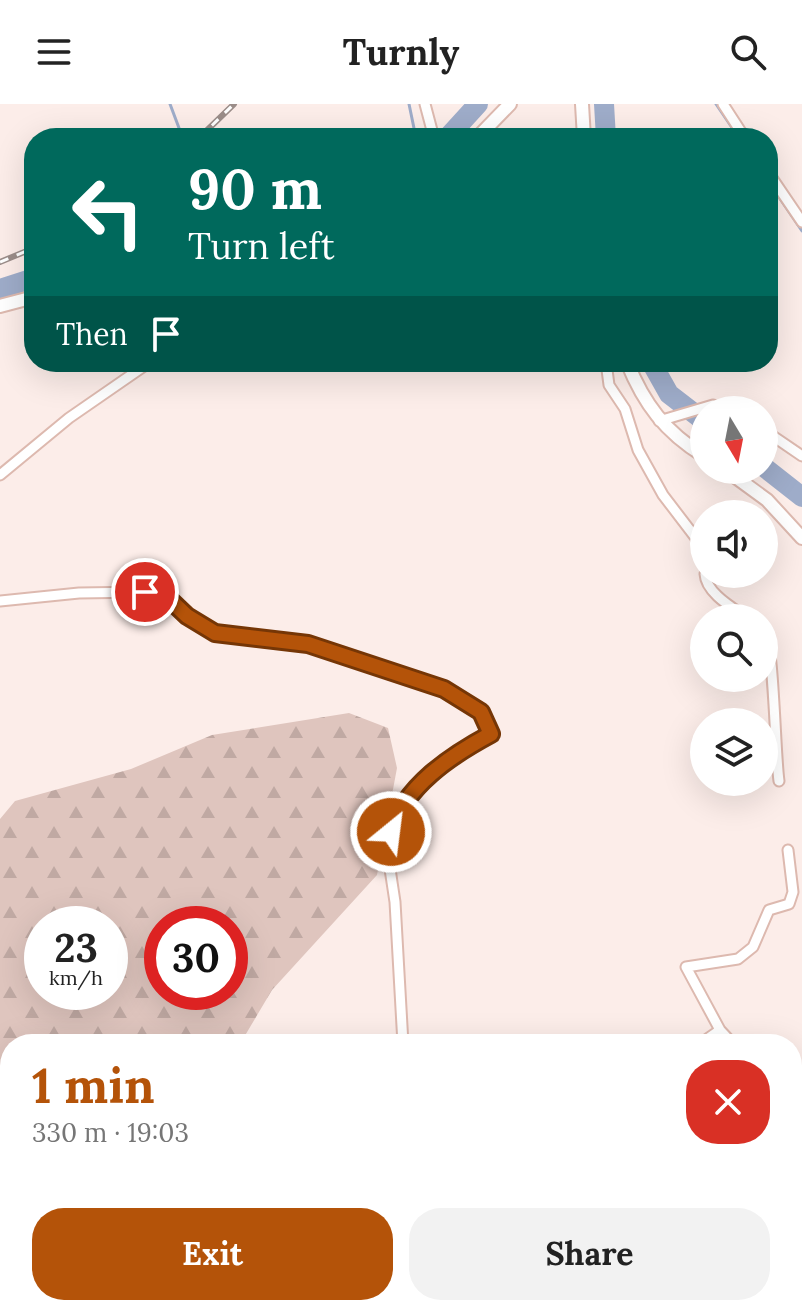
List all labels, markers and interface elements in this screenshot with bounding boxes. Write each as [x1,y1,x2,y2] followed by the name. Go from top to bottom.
[343,29,459,75] text: Turnly
[32,30,76,74] icon: menu
[726,30,770,74] icon: search
[188,153,322,224] text: 90 m
[56,160,160,264] icon: left
[188,223,335,269] text: Turn left
[144,312,188,356] icon: arrive
[56,315,128,353] text: Then
[690,396,778,484] north arrow
[690,396,778,796] map controls
[690,500,778,588] button: sound
[111,558,179,626] pin
[123,570,167,614] icon: arrive
[690,604,778,692] button: search
[690,708,778,796] button: layers
[349,790,433,874] position arrow
[144,906,248,1010] speed limit sign: 30
[54,922,98,973] text: 23
[49,965,103,990] text: km/h
[32,1055,155,1116] text: 1 min
[686,1060,770,1144] button: close
[32,1116,189,1149] text: 330 m · 19:03
[32,1208,393,1300] button: Exit
[409,1208,770,1300] button: Share

